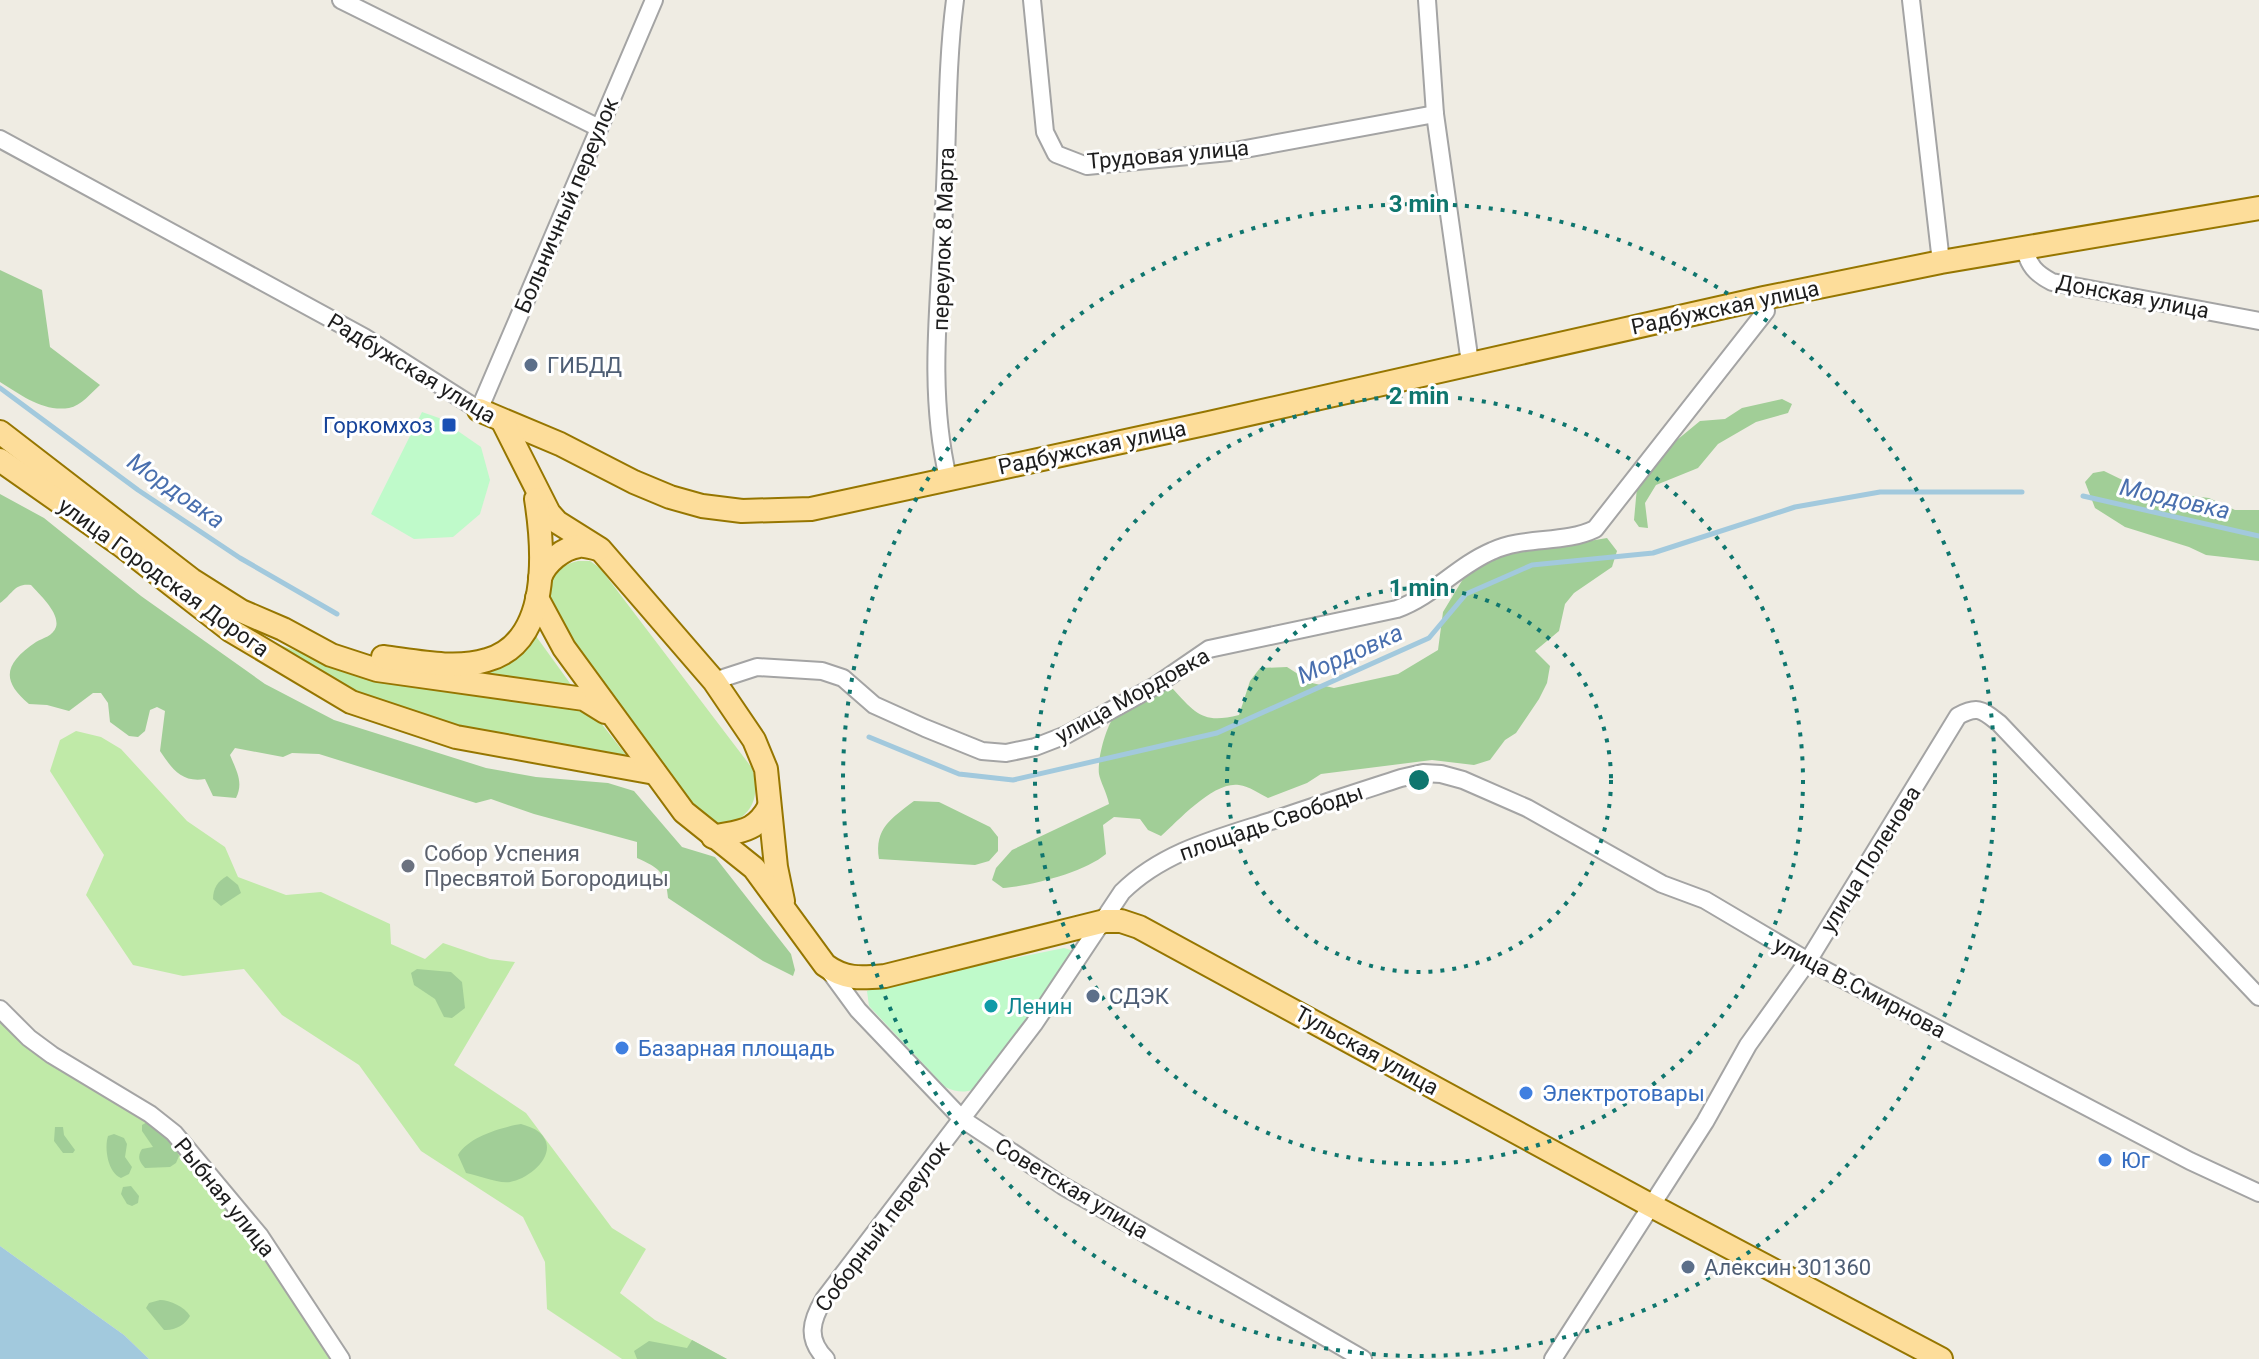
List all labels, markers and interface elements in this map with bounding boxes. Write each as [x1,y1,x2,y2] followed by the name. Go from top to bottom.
[510,94,623,317] street label: Больничный переулок
[1086,135,1250,174] street label: Трудовая улица
[928,147,959,331] street label: переулок 8 Марта
[1389,190,1449,218] text: 3 min
[2054,269,2211,324] street label: Донская улица
[1629,275,1821,340] street label: Радбужская улица
[323,308,500,428] street label: Радбужская улица
[547,353,622,378] place label: ГИБДД
[522,356,540,374] marker: ГИБДД
[1389,382,1449,410] text: 2 min
[323,413,433,438] place label: Горкомхоз
[996,415,1188,480] street label: Радбужская улица
[440,416,458,434] marker: Горкомхоз
[122,447,230,535] water label: Мордовка
[2117,473,2233,525] water label: Мордовка
[54,493,274,662] street label: улица Городская Дорога
[1389,574,1449,602] text: 1 min
[1293,618,1407,690] water label: Мордовка
[1051,643,1214,748] street label: улица Мордовка
[1405,766,1433,794] centre of rings
[1176,779,1366,866] street label: площадь Свободы
[1815,781,1926,937] street label: улица Поленова
[424,841,669,891] place label: Собор Успения Пресвятой Богородицы
[399,857,417,875] marker: Собор Успения Пресвятой Богородицы
[1770,932,1950,1043] street label: улица В.Смирнова
[1109,984,1170,1009] place label: СДЭК
[1084,987,1102,1005] marker: СДЭК
[1007,994,1072,1019] place label: Ленин
[982,997,1000,1015] marker: Ленин
[1291,1001,1443,1100] street label: Тульская улица
[638,1036,835,1061] place label: Базарная площадь
[613,1039,631,1057] marker: Базарная площадь
[1542,1081,1705,1106] place label: Электротовары
[1517,1084,1535,1102] marker: Электротовары
[169,1133,280,1262] street label: Рыбная улица
[991,1133,1153,1244] street label: Советская улица
[810,1136,955,1317] street label: Соборный переулок
[2121,1148,2151,1173] place label: Юг
[2096,1151,2114,1169] marker: Юг
[1704,1255,1871,1280] place label: Алексин 301360
[1679,1258,1697,1276] marker: Алексин 301360

